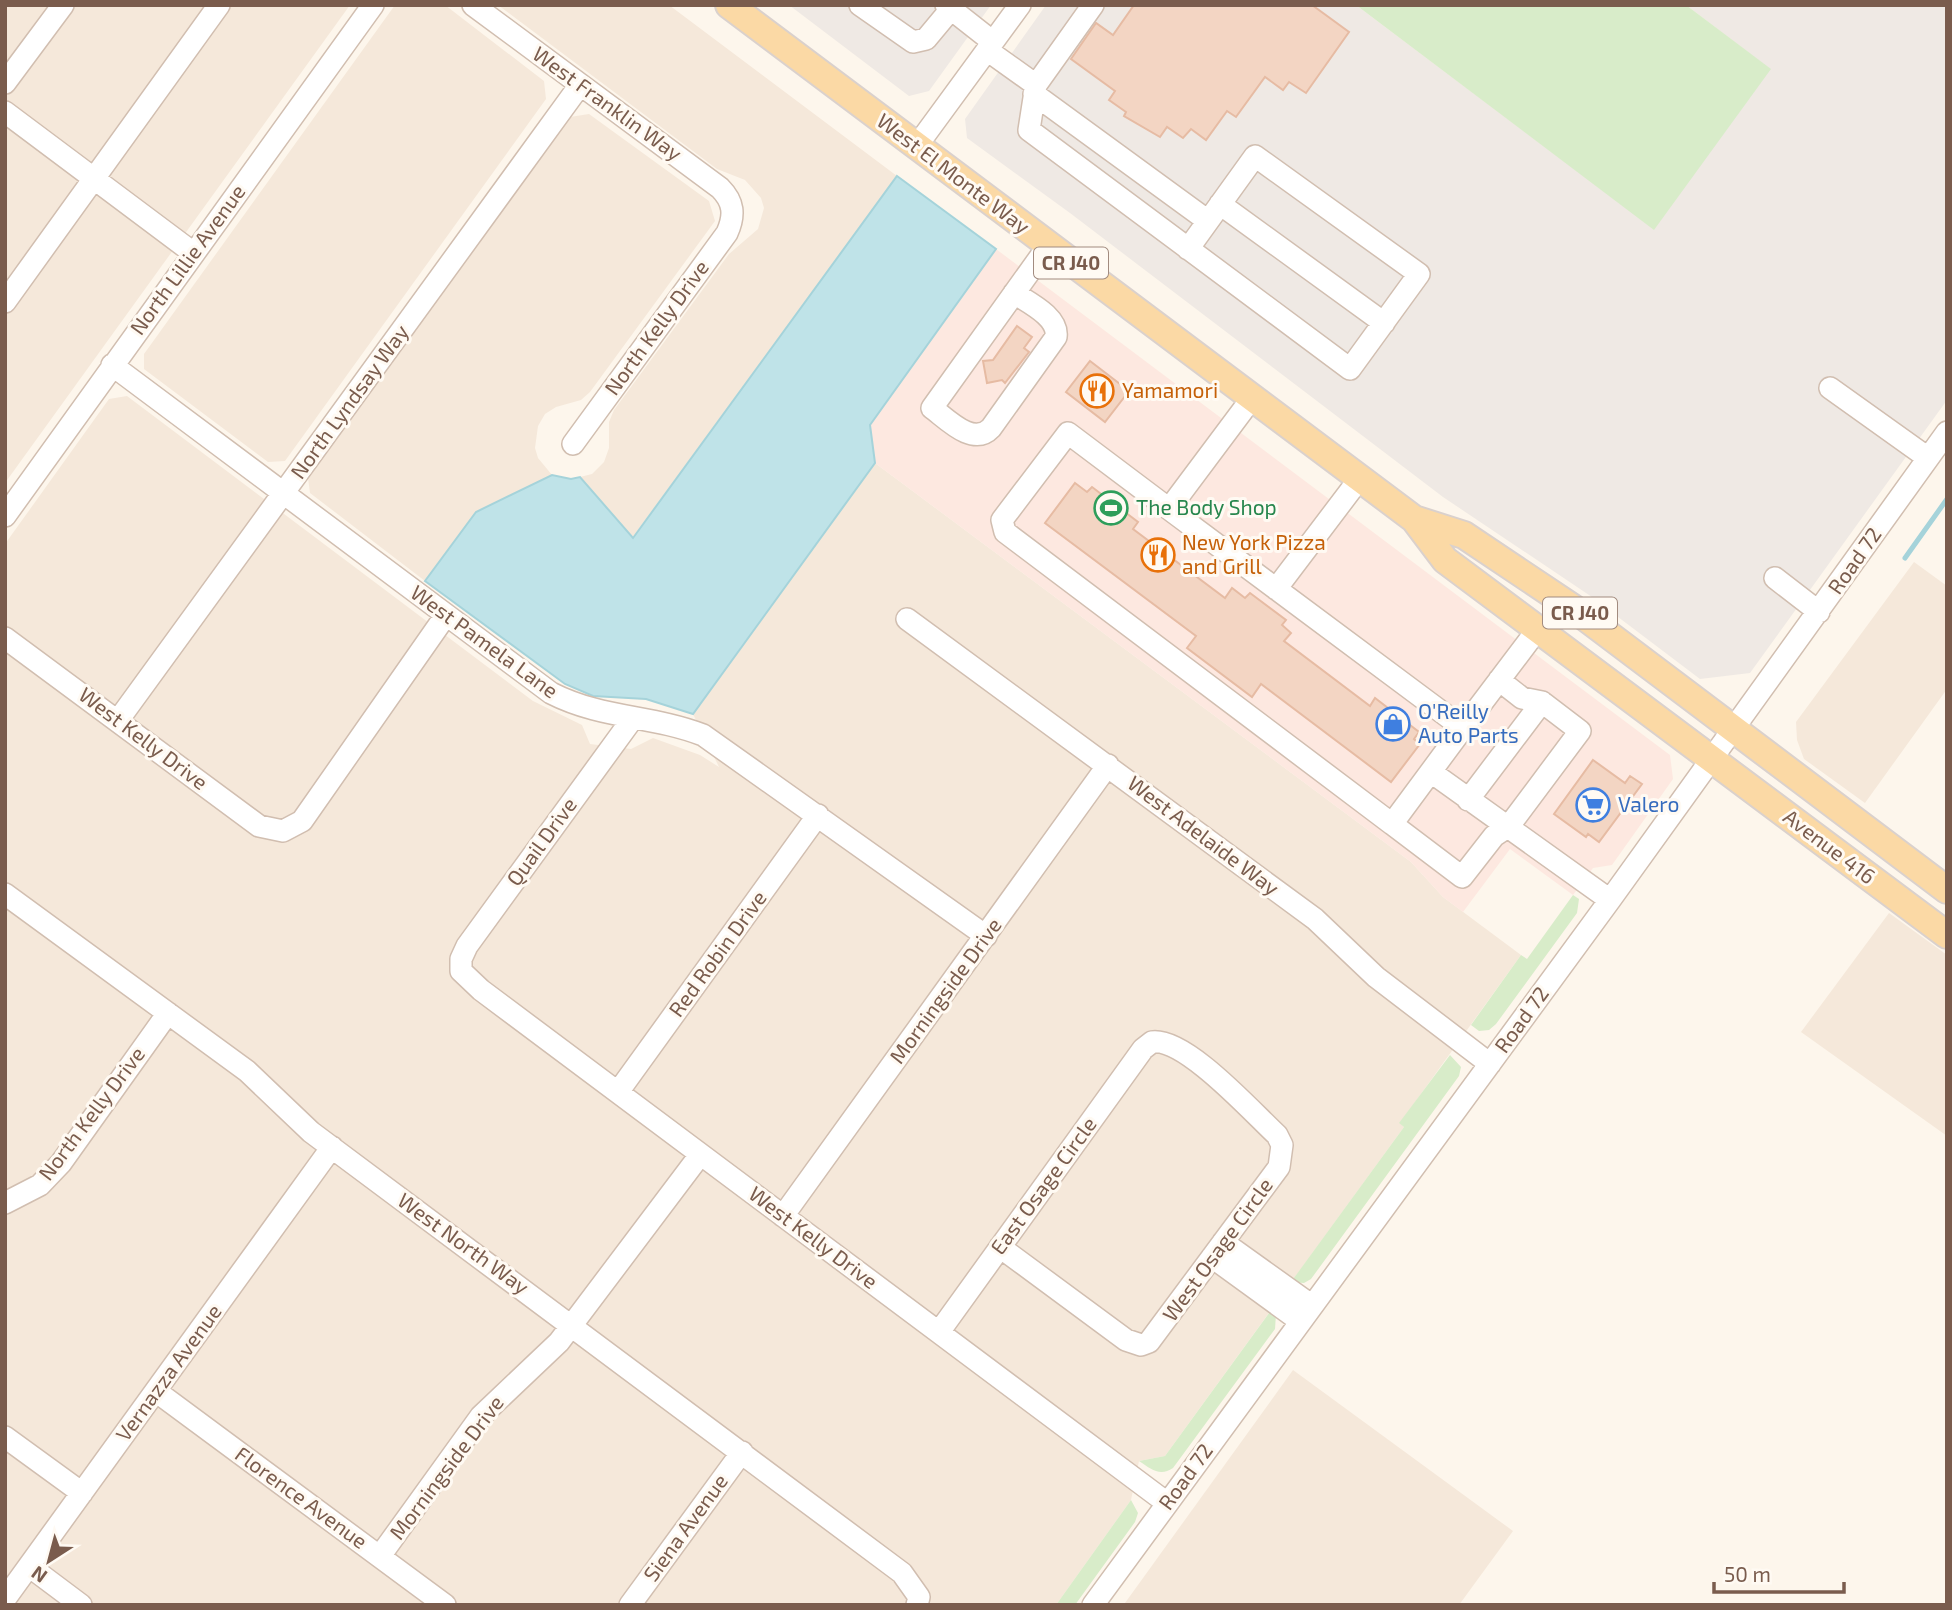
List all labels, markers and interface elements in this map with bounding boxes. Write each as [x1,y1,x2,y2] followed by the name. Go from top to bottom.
[528,40,687,165] street label: West Franklin Way
[873,107,1035,238] street label: West El Monte Way
[124,179,250,339] street label: North Lillie Avenue
[1034,247,1108,278] road number: CR J40
[598,255,713,399] street label: North Kelly Drive
[285,319,413,483] street label: North Lyndsay Way
[1078,372,1116,410] restaurant icon: Yamamori
[1122,377,1218,402] place label: Yamamori
[1092,489,1130,527] sports icon: The Body Shop
[1136,494,1277,519] place label: The Body Shop
[1822,522,1886,598] street label: Road 72
[1182,529,1326,578] place label: New York Pizza and Grill
[1139,536,1177,574] restaurant icon: New York Pizza and Grill
[406,579,563,703] street label: West Pamela Lane
[1543,598,1617,628] road number: CR J40
[75,681,213,794] street label: West Kelly Drive
[1418,698,1519,747] place label: O'Reilly Auto Parts
[1374,705,1412,743] shop icon: O'Reilly Auto Parts
[1123,770,1285,900] street label: West Adelaide Way
[1574,786,1612,824] supermarket icon: Valero
[1618,791,1679,816] place label: Valero
[500,792,582,891] street label: Quail Drive
[1779,803,1881,888] street label: Avenue 416
[663,885,771,1021] street label: Red Robin Drive
[884,912,1006,1068] street label: Morningside Drive
[1488,981,1553,1057] street label: Road 72
[32,1041,149,1185] street label: North Kelly Drive
[985,1112,1101,1259] street label: East Osage Circle
[1156,1173,1277,1326] street label: West Osage Circle
[745,1180,883,1293] street label: West Kelly Drive
[393,1187,534,1299] street label: West North Way
[110,1299,226,1445] street label: Vernazza Avenue
[384,1390,508,1544] street label: Morningside Drive
[1152,1438,1217,1514] street label: Road 72
[231,1441,373,1553] street label: Florence Avenue
[637,1469,732,1586] street label: Siena Avenue
[14,1526,84,1596] north arrow
[1714,1550,1843,1594] scale bar
[1724,1561,1771,1586] text: 50 m
[26,1562,51,1588] text: N

